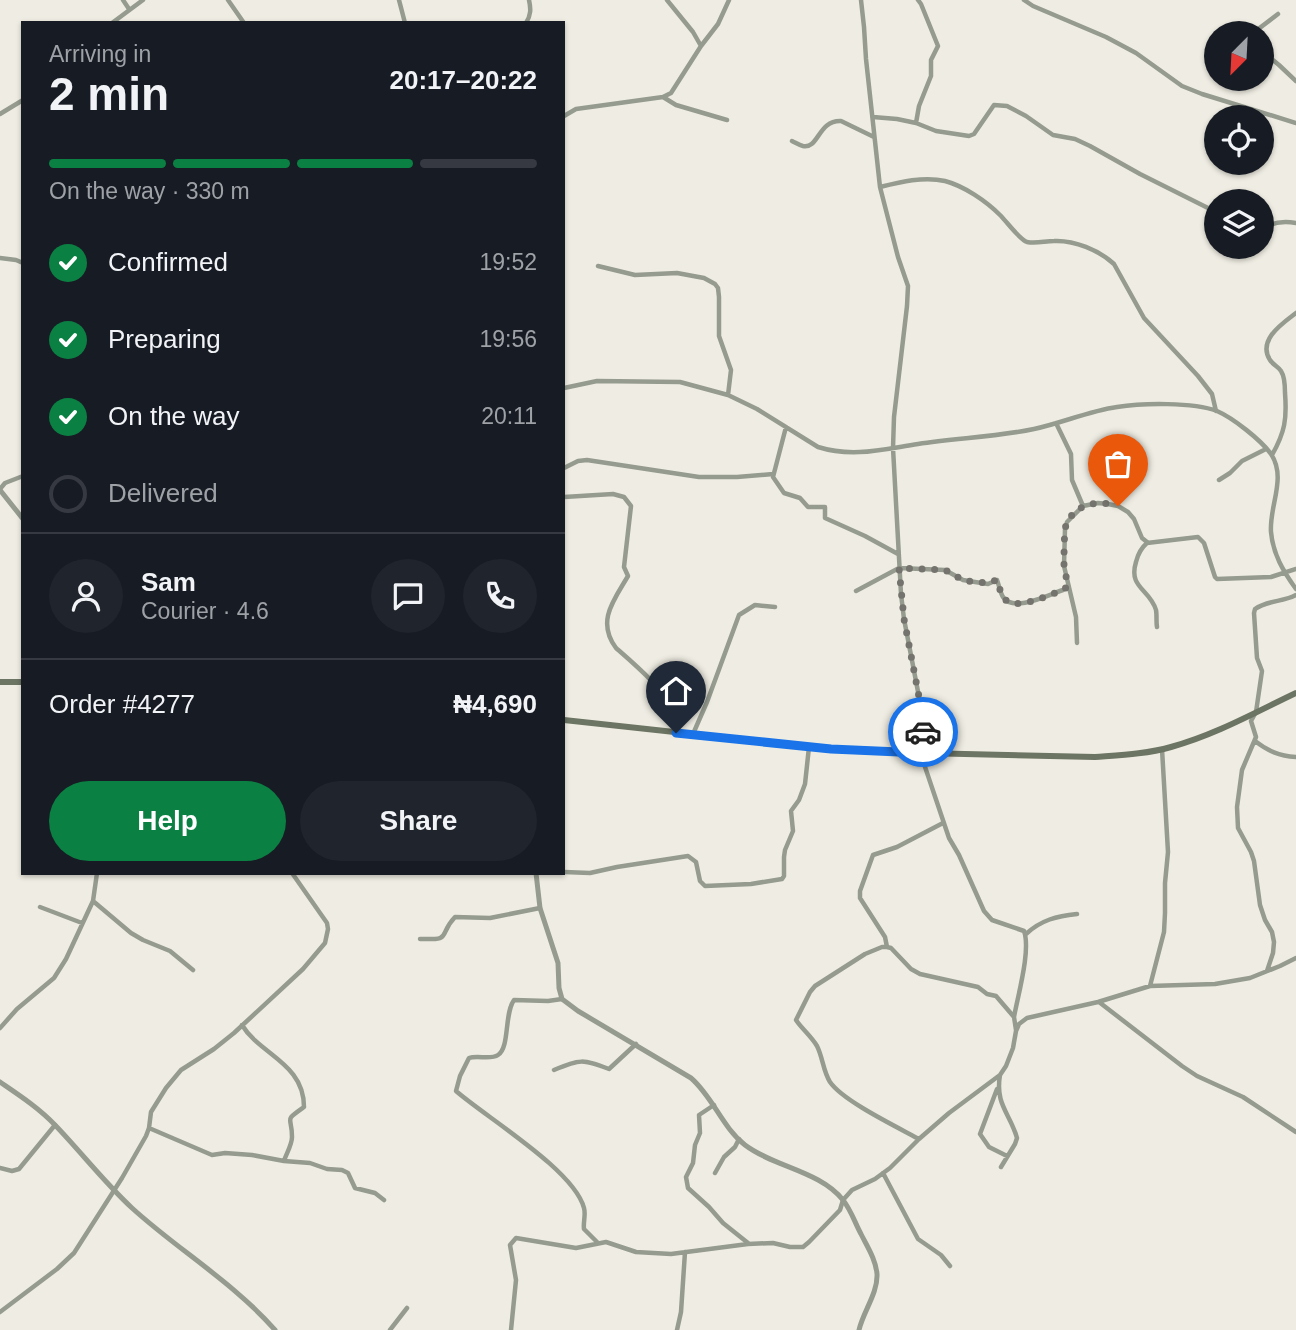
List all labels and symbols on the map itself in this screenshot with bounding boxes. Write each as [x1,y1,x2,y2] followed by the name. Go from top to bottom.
[1204,21,1274,91] north arrow
[1088,434,1148,506] pin
[646,661,706,733] pin
[888,697,958,767] courier

